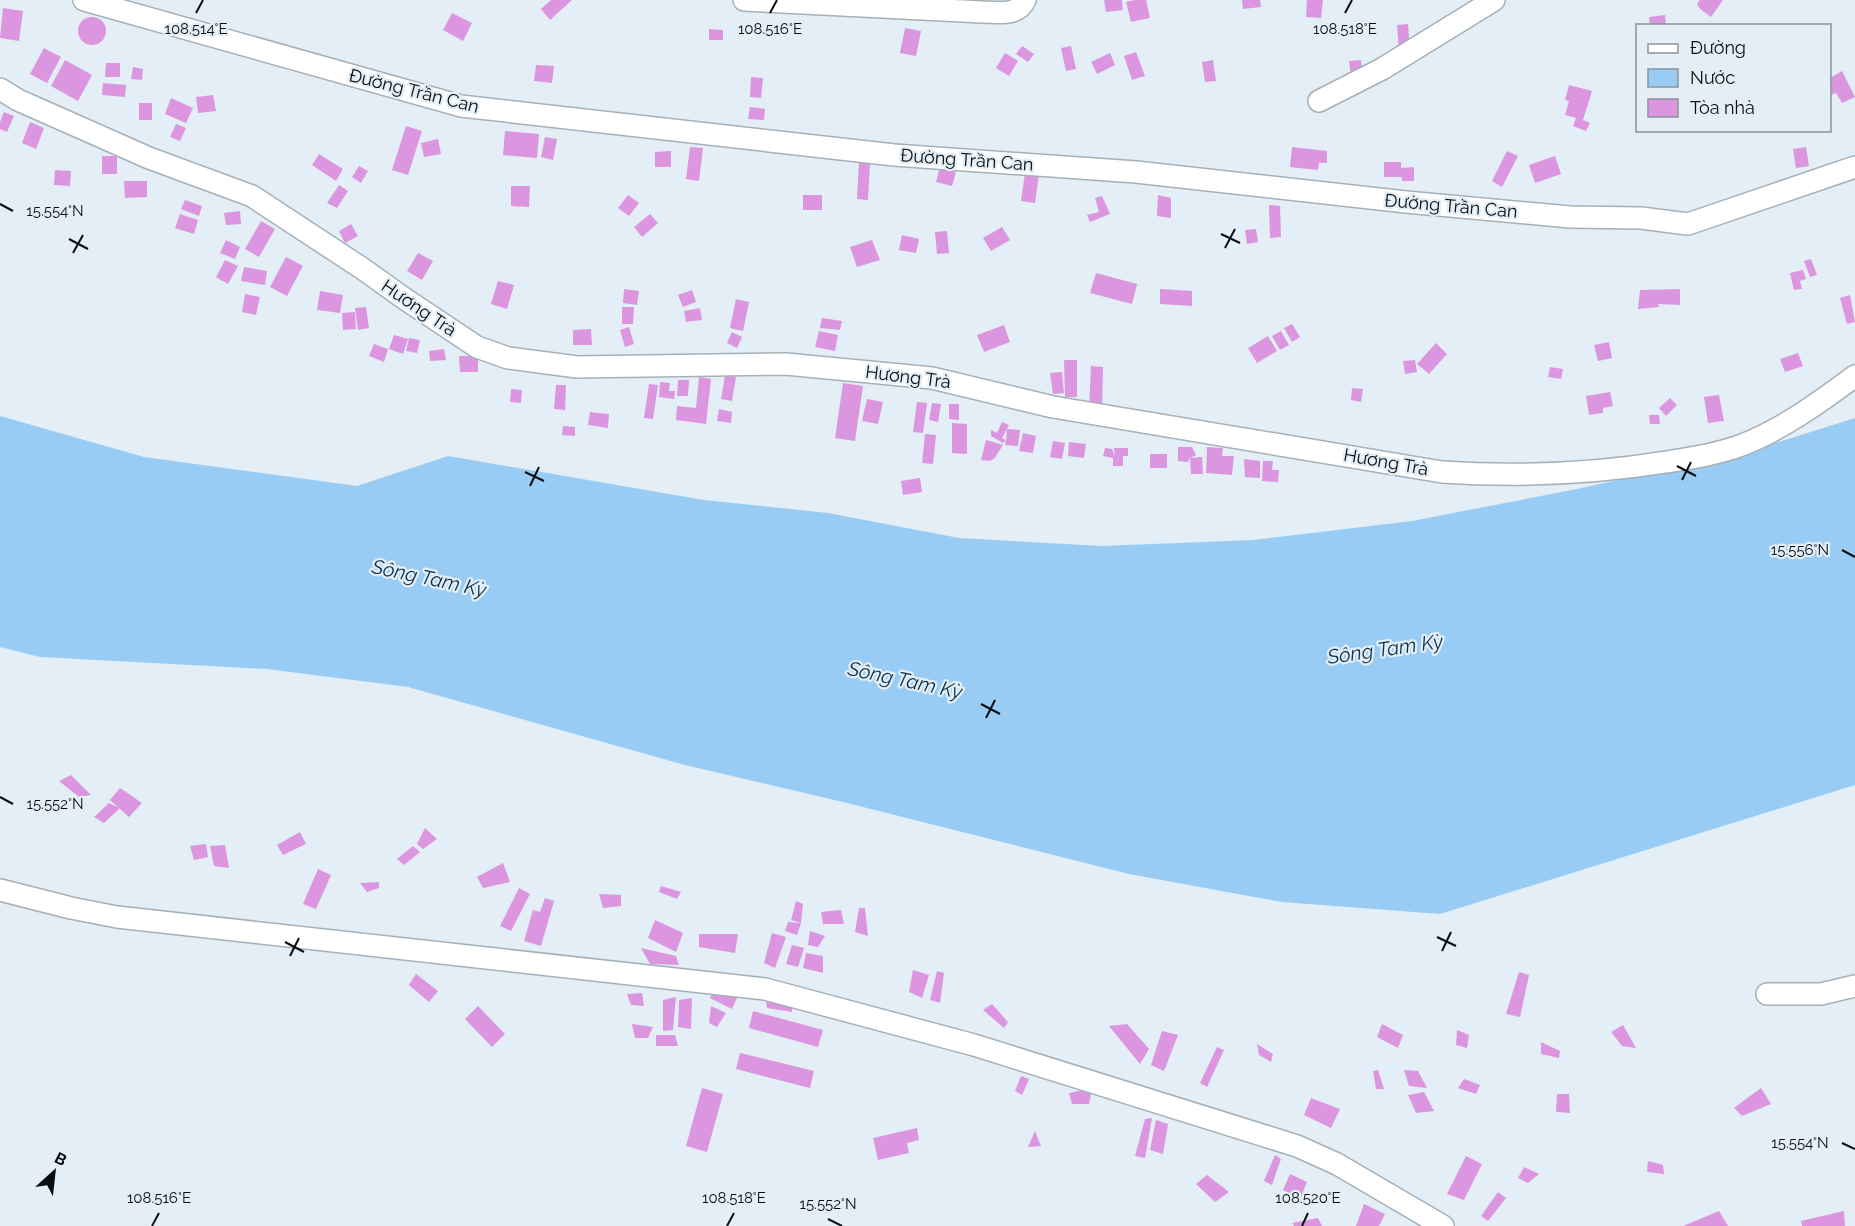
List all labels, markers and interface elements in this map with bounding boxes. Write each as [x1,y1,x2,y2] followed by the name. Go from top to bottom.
[164,20,228,38] text: 108.514°E
[738,20,802,38] text: 108.516°E
[1313,20,1377,38] text: 108.518°E
[1636,24,1831,132] legend
[1690,37,1746,58] text: Đường
[347,64,481,117] street label: Đường Trần Can
[1690,67,1735,88] text: Nước
[1690,97,1755,118] text: Tòa nhà
[900,144,1034,175] street label: Đường Trần Can
[1384,189,1518,222] street label: Đường Trần Can
[26,202,84,220] text: 15.554°N
[378,275,461,340] street label: Hương Trà
[864,361,952,392] street label: Hương Trà
[1342,444,1430,479] street label: Hương Trà
[1771,541,1829,559] text: 15.556°N
[369,554,490,602] water label: Sông Tam Kỳ
[1325,629,1446,669] water label: Sông Tam Kỳ
[845,656,966,704] water label: Sông Tam Kỳ
[27,795,83,813] text: 15.552°N
[1771,1134,1829,1152] text: 15.554°N
[24,1142,84,1202] north arrow
[51,1148,70,1170] text: B
[127,1189,191,1207] text: 108.516°E
[702,1189,766,1207] text: 108.518°E
[1275,1189,1341,1207] text: 108.520°E
[800,1195,856,1213] text: 15.552°N

